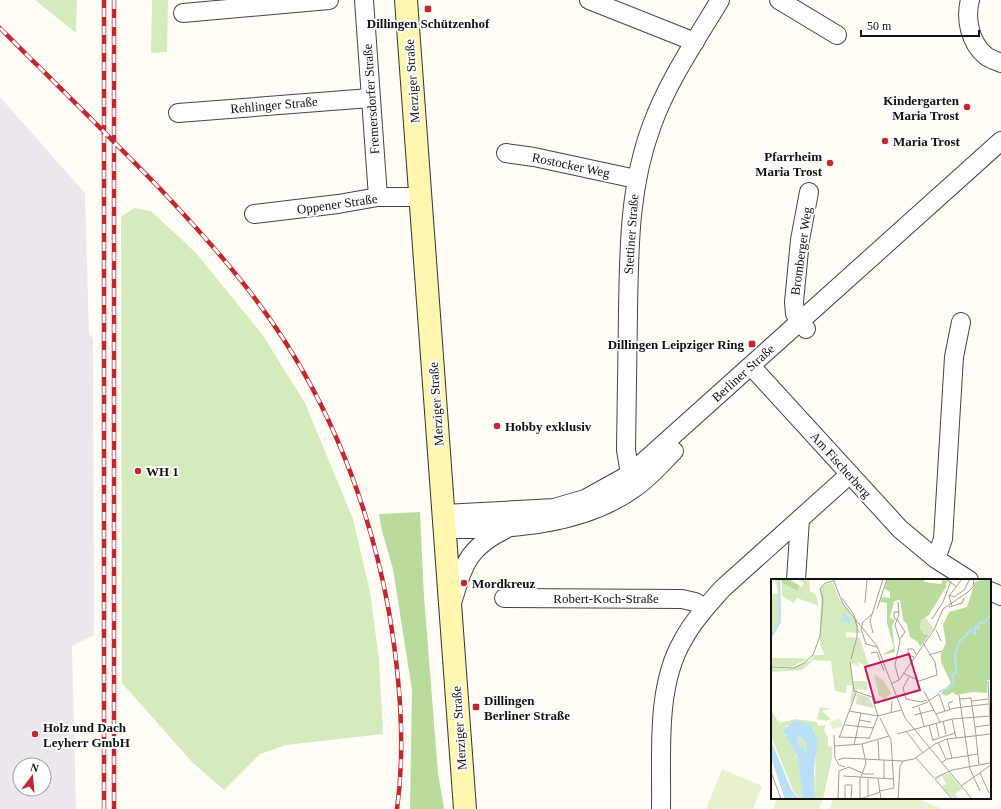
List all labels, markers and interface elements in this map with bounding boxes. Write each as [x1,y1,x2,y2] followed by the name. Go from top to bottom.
[423,4,433,14] marker: Dillingen Schützenhof
[861,12,979,38] scale bar
[367,16,490,31] place label: Dillingen Schützenhof
[867,19,892,33] text: 50 m
[402,38,422,123] street label: Merziger Straße
[360,43,382,155] street label: Fremersdorfer Straße
[883,93,960,123] place label: Kindergarten Maria Trost
[230,94,319,116] street label: Rehlinger Straße
[962,102,972,112] marker: Kindergarten Maria Trost
[893,134,960,149] place label: Maria Trost
[880,136,890,146] marker: Maria Trost
[531,149,612,181] street label: Rostocker Weg
[755,149,823,179] place label: Pfarrheim Maria Trost
[825,158,835,168] marker: Pfarrheim Maria Trost
[296,191,378,217] street label: Oppener Straße
[621,193,641,275] street label: Stettiner Straße
[787,205,815,296] street label: Bromberger Weg
[608,337,744,352] place label: Dillingen Leipziger Ring
[747,339,757,349] marker: Dillingen Leipziger Ring
[709,341,778,405] street label: Berliner Straße
[426,361,446,446] street label: Merziger Straße
[505,419,592,434] place label: Hobby exklusiv
[492,421,502,431] marker: Hobby exklusiv
[807,429,875,502] street label: Am Fischerberg
[146,464,179,479] place label: WH 1
[133,466,143,476] marker: WH 1
[472,576,536,591] place label: Mordkreuz
[459,578,469,588] marker: Mordkreuz
[771,579,991,799] inset map
[553,591,659,606] street label: Robert-Koch-Straße
[449,685,469,770] street label: Merziger Straße
[484,693,570,723] place label: Dillingen Berliner Straße
[471,702,481,712] marker: Dillingen Berliner Straße
[43,720,130,750] place label: Holz und Dach Leyherr GmbH
[30,729,40,739] marker: Holz und Dach Leyherr GmbH
[12,757,52,797] north arrow
[29,761,40,774] text: N

